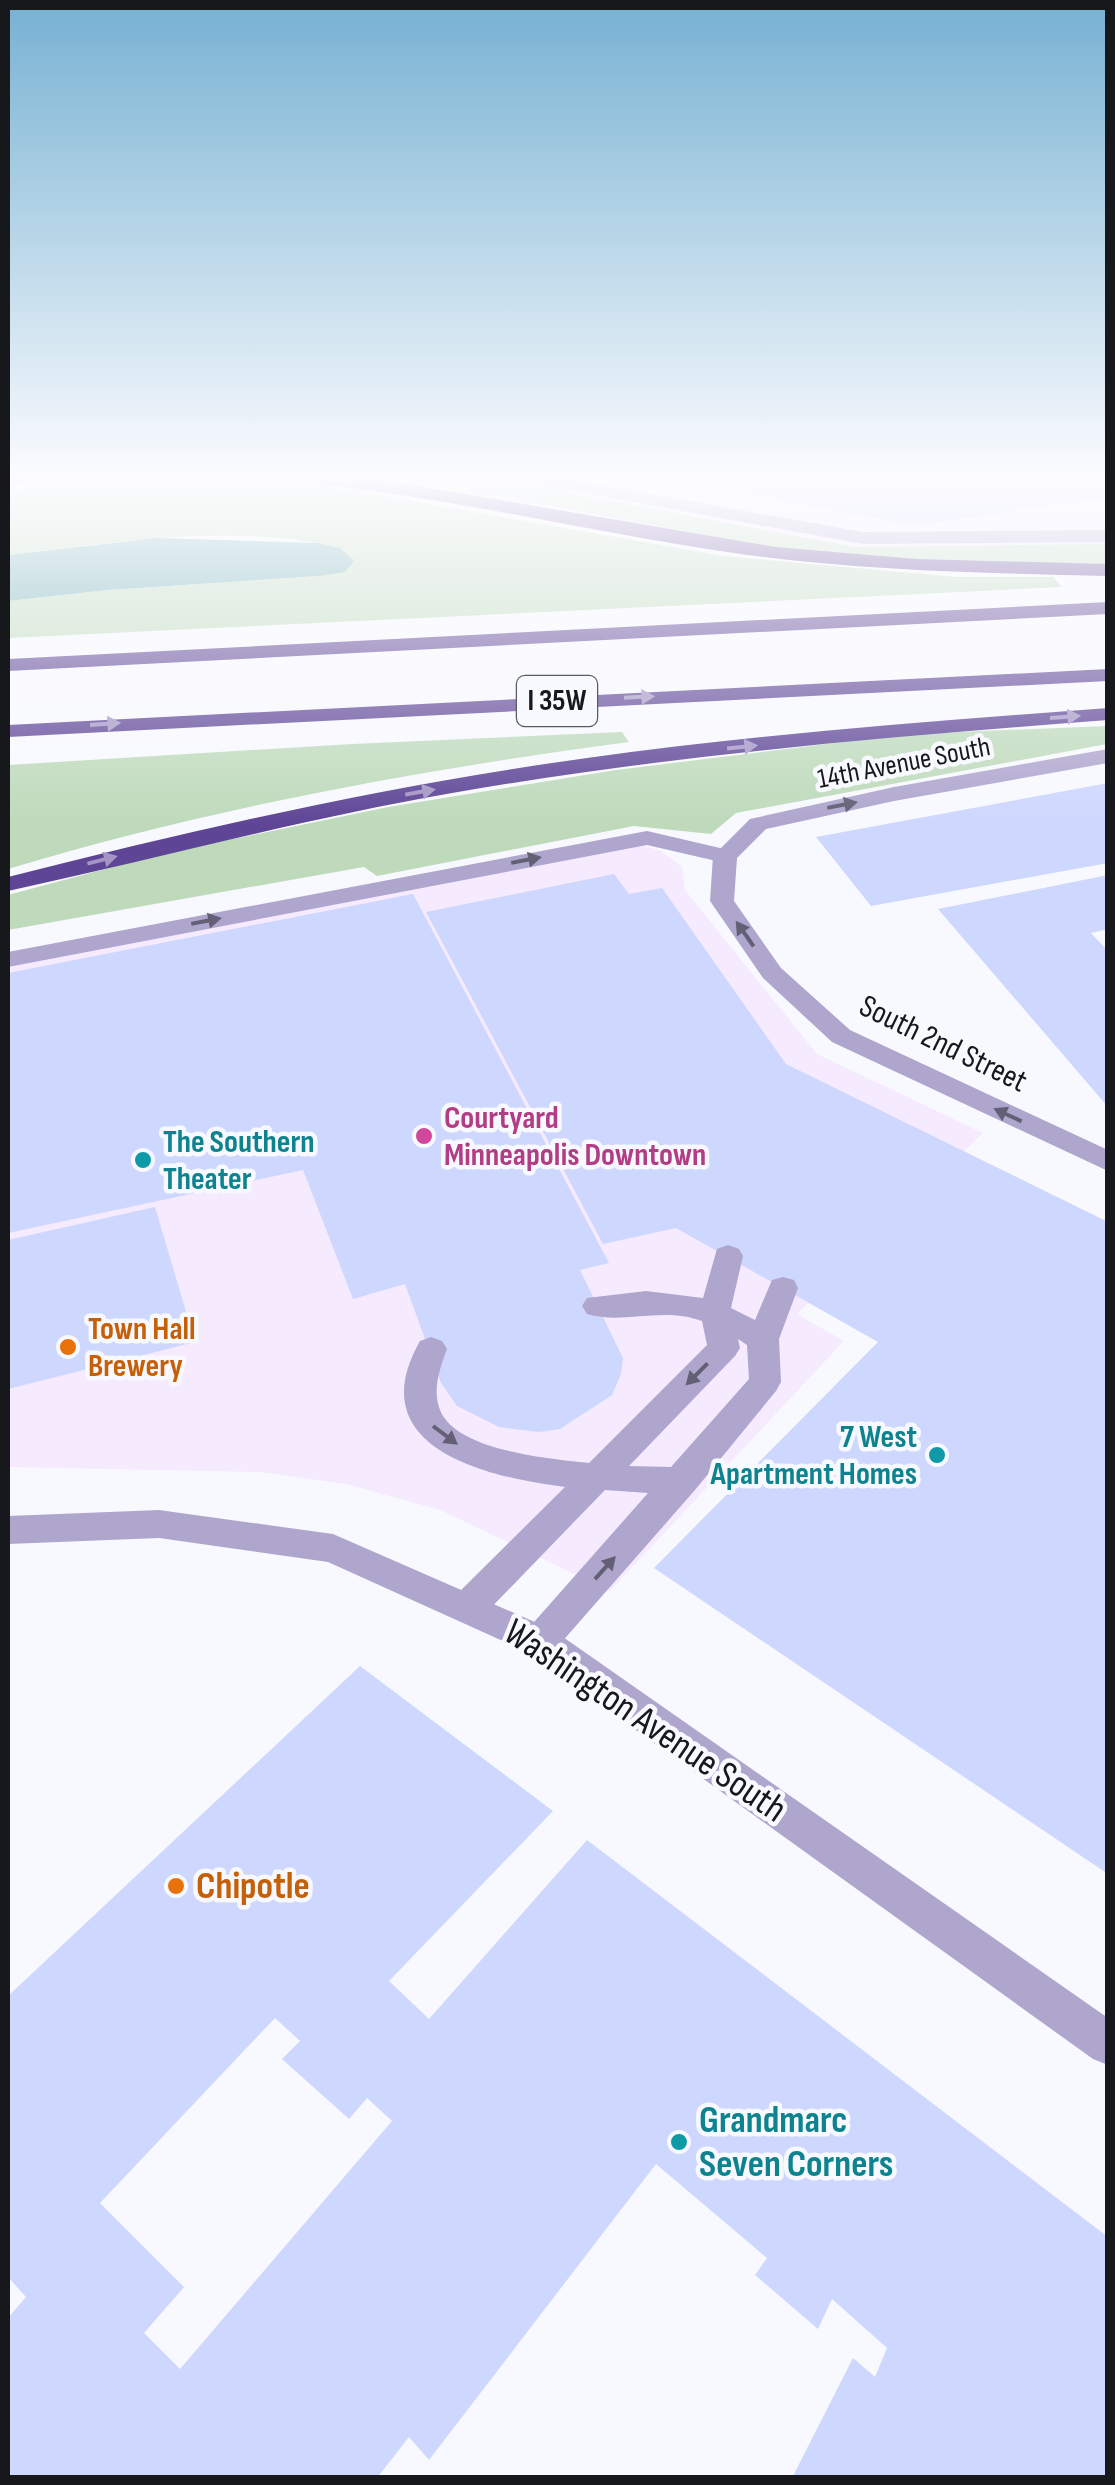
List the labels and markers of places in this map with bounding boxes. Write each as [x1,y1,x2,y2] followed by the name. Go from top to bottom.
[444,1099,706,1175] place label: Courtyard Minneapolis Downtown
[163,1123,315,1199] place label: The Southern Theater
[413,1125,435,1147] marker: Courtyard Minneapolis Downtown
[132,1149,154,1171] marker: The Southern Theater
[88,1310,196,1386] place label: Town Hall Brewery
[57,1336,79,1358] marker: Town Hall Brewery
[709,1418,917,1494] place label: 7 West Apartment Homes
[926,1444,948,1466] marker: 7 West Apartment Homes
[196,1864,310,1909] place label: Chipotle
[165,1875,187,1897] marker: Chipotle
[699,2098,893,2187] place label: Grandmarc Seven Corners
[668,2131,690,2153] marker: Grandmarc Seven Corners

